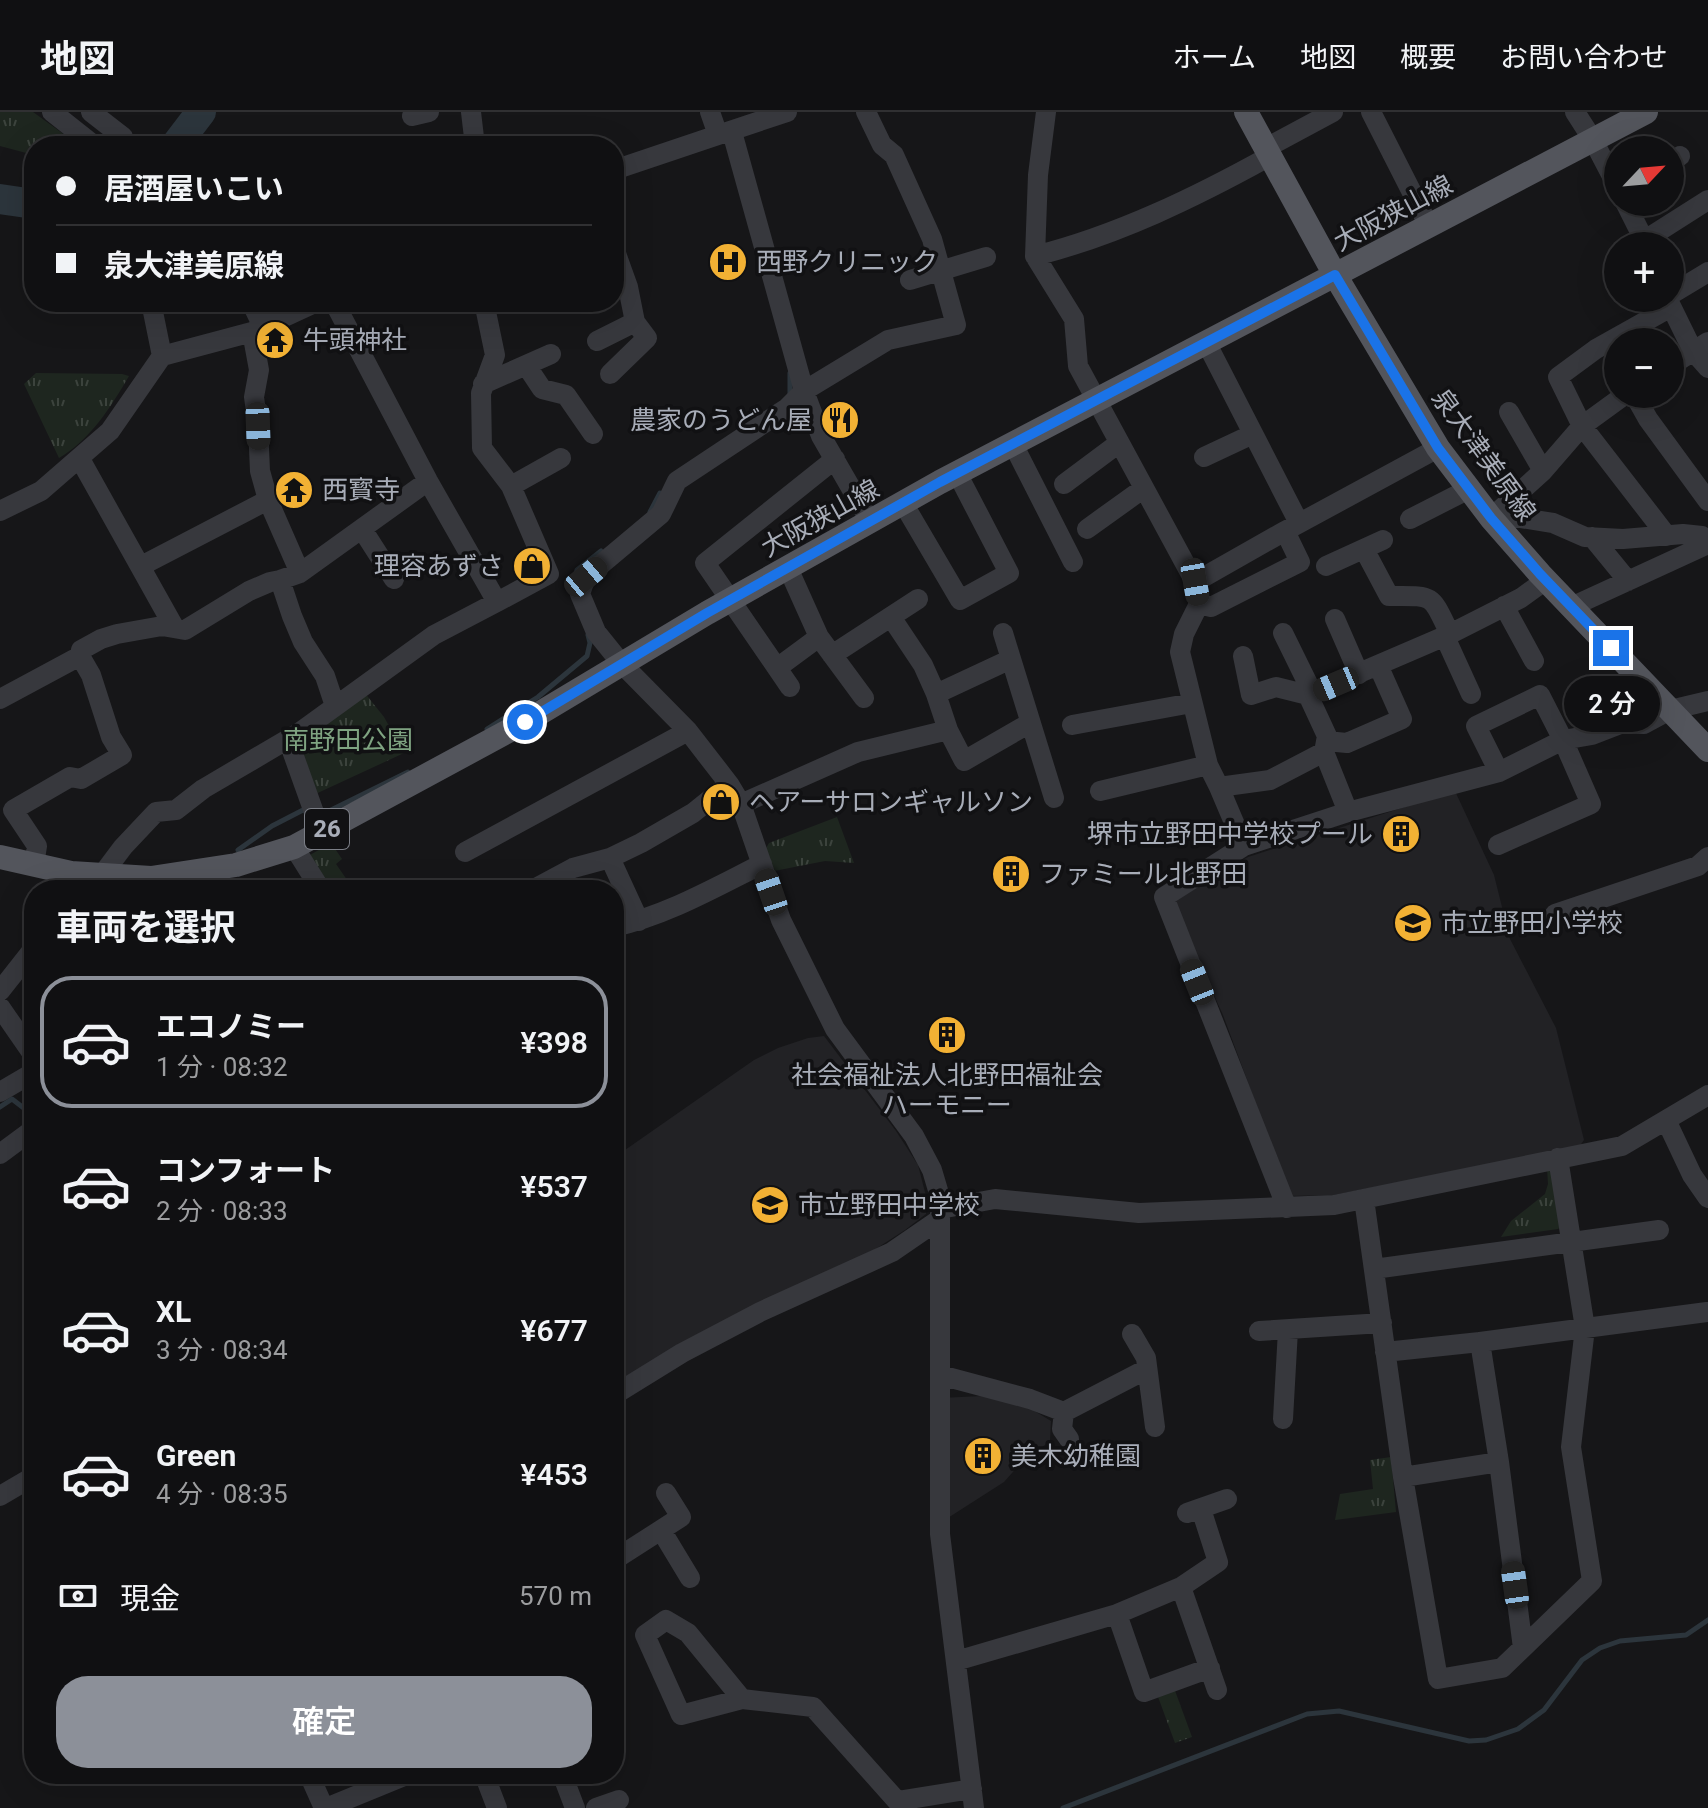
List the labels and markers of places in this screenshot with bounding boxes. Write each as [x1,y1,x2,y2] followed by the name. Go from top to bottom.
[707,241,749,283] hospital icon: 西野クリニック
[756,247,938,277] place label: 西野クリニック
[254,319,296,361] temple icon: 牛頭神社
[303,325,407,355] place label: 牛頭神社
[819,399,861,441] restaurant icon: 農家のうどん屋
[630,405,812,435] place label: 農家のうどん屋
[273,469,315,511] temple icon: 西寳寺
[322,475,400,505] place label: 西寳寺
[511,545,553,587] shop icon: 理容あずさ
[374,551,504,581] place label: 理容あずさ
[700,781,742,823] shop icon: ヘアーサロンギャルソン
[749,787,1033,817] place label: ヘアーサロンギャルソン
[1380,813,1422,855] building icon: 堺市立野田中学校プール
[1087,819,1373,849] place label: 堺市立野田中学校プール
[990,853,1032,895] building icon: ファミール北野田
[1039,859,1247,889] place label: ファミール北野田
[1392,902,1434,944] school or university icon: 市立野田小学校
[1441,908,1623,938] place label: 市立野田小学校
[926,1014,968,1056] building icon: 社会福祉法人北野田福祉会 ハーモニー
[791,1060,1103,1120] place label: 社会福祉法人北野田福祉会 ハーモニー
[749,1184,791,1226] school or university icon: 市立野田中学校
[798,1190,980,1220] place label: 市立野田中学校
[962,1435,1004,1477] building icon: 美木幼稚園
[1011,1441,1141,1471] place label: 美木幼稚園

